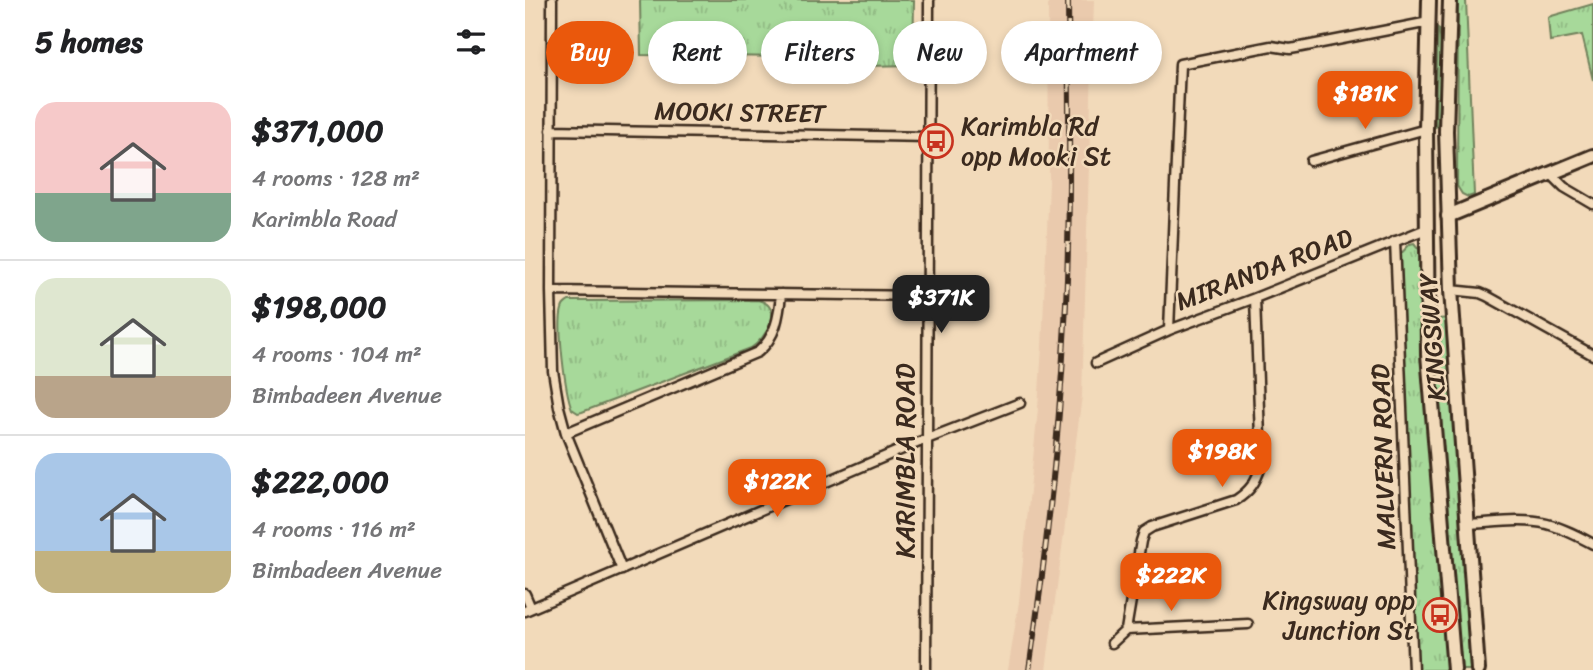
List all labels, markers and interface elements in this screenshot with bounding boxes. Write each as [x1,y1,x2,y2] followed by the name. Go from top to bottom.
[35,15,143,69] text: 5 homes
[546,21,634,84] chip: Buy
[648,21,747,84] chip: Rent
[761,21,879,84] chip: Filters
[893,21,987,84] chip: New
[1001,21,1162,84] chip: Apartment
[452,23,490,61] icon: filters
[1316,72,1414,131] pin: $181K
[1333,73,1397,114] text: $181K
[654,88,828,137] street label: MOOKI STREET
[961,103,1111,179] place label: Karimbla Rd opp Mooki St
[252,104,384,158] text: $371,000
[917,122,955,160] bus stop icon: Karimbla Rd opp Mooki St
[91,130,175,214] icon: home
[252,158,420,199] text: 4 rooms · 128 m²
[252,199,397,240] text: Karimbla Road
[1169,214,1360,324] street label: MIRANDA ROAD
[1405,271,1459,403] street label: KINGSWAY
[892,276,990,335] pin: $371K
[908,277,974,318] text: $371K
[252,280,387,334] text: $198,000
[91,306,175,390] icon: home
[252,334,422,375] text: 4 rooms · 104 m²
[882,363,928,558] street label: KARIMBLA ROAD
[1357,363,1409,551] street label: MALVERN ROAD
[252,375,442,416] text: Bimbadeen Avenue
[1173,430,1271,489] pin: $198K
[1188,431,1256,472] text: $198K
[252,455,389,509] text: $222,000
[728,460,826,519] pin: $122K
[744,461,810,502] text: $122K
[91,481,175,565] icon: home
[252,509,416,550] text: 4 rooms · 116 m²
[252,550,442,591] text: Bimbadeen Avenue
[1122,554,1220,613] pin: $222K
[1136,555,1206,596] text: $222K
[1263,577,1415,653] place label: Kingsway opp Junction St
[1421,596,1459,634] bus stop icon: Kingsway opp Junction St

